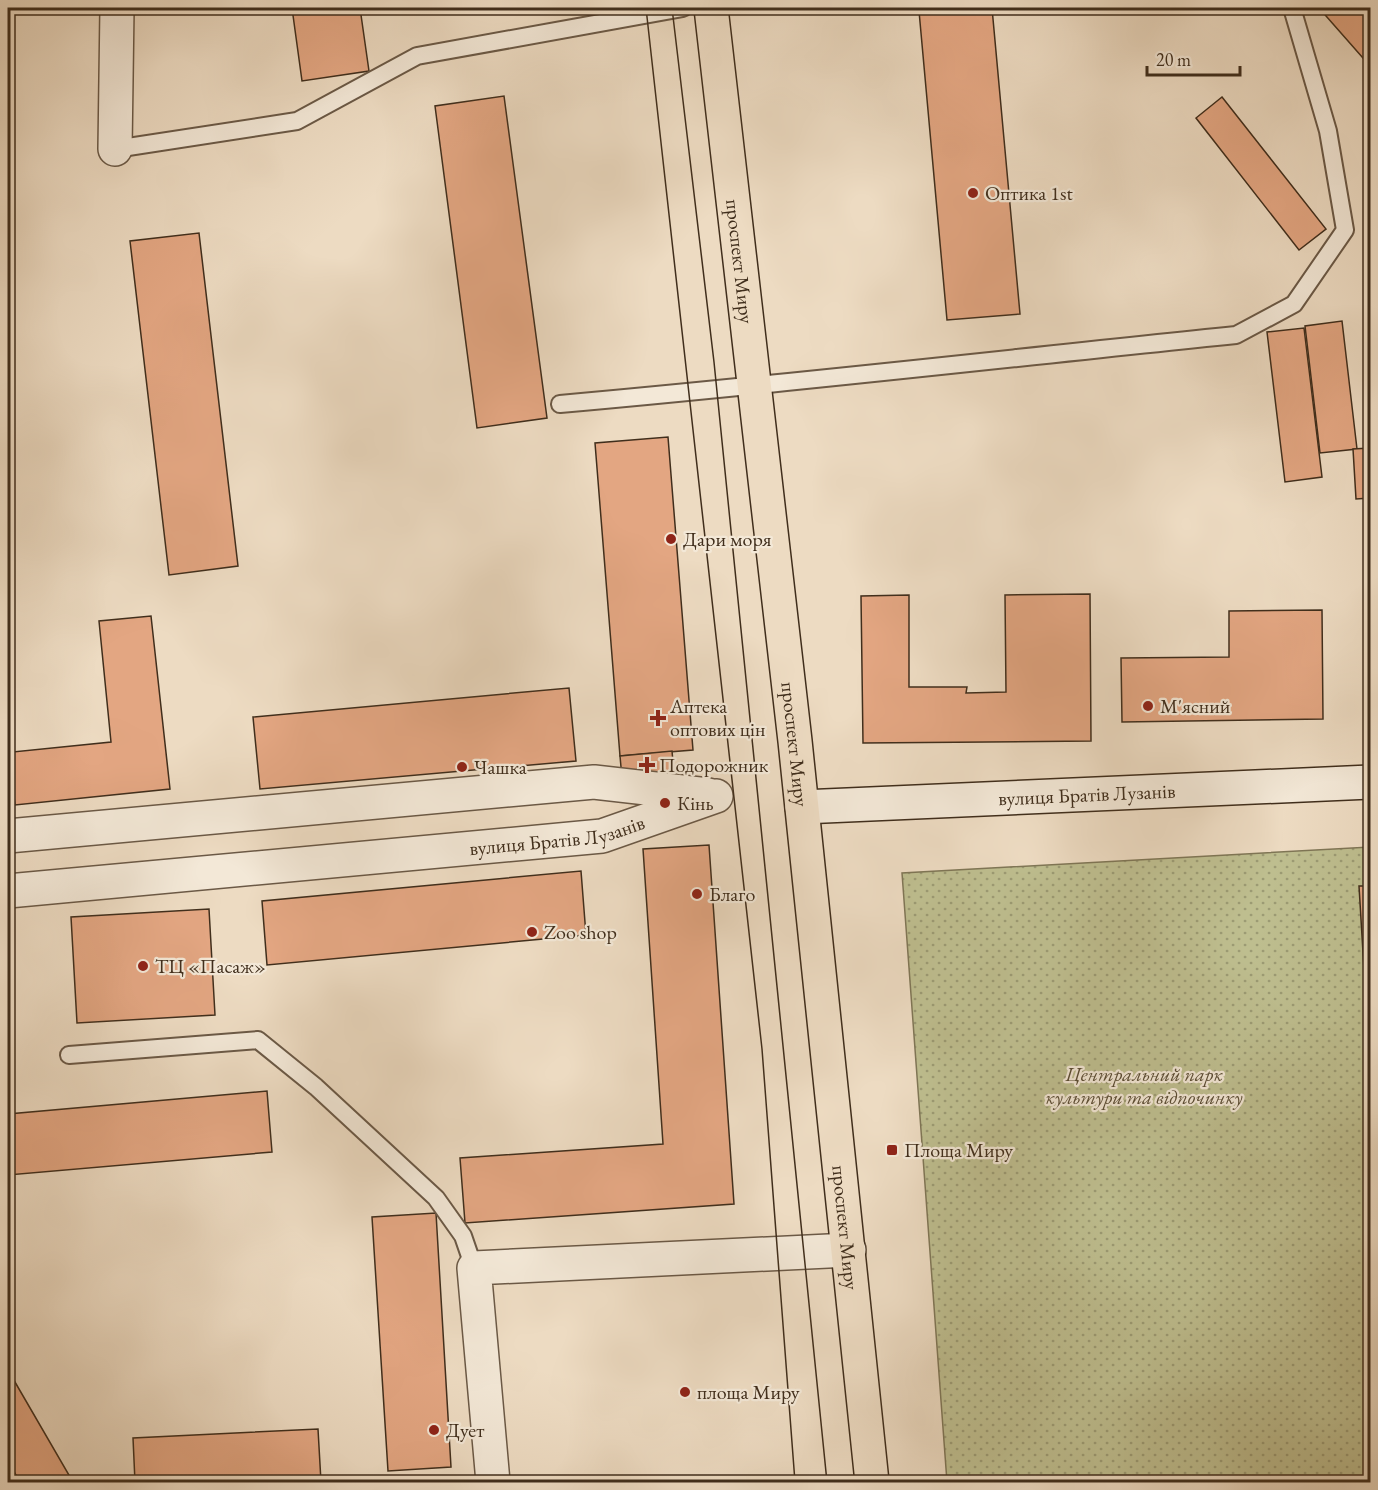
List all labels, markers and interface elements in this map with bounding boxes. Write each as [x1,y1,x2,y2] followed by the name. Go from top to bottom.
[1147,39,1240,77] scale bar
[1156,48,1191,71] text: 20 m
[985,180,1073,206] place label: Оптика 1st
[966,186,980,200] marker: Оптика 1st
[720,198,760,325] street label: проспект Миру
[683,526,771,552] place label: Дари моря
[664,532,678,546] marker: Дари моря
[775,681,815,808] street label: проспект Миру
[669,693,765,742] place label: Аптека оптових цін
[1160,693,1231,719] place label: М'ясний
[1141,699,1155,713] marker: М'ясний
[651,711,665,725] marker: Аптека оптових цін
[659,752,769,778] place label: Подорожник
[474,754,527,780] place label: Чашка
[640,758,654,772] marker: Подорожник
[455,760,469,774] marker: Чашка
[998,778,1176,811] street label: вулиця Братів Лузанів
[677,790,714,816] place label: Кінь
[658,796,672,810] marker: Кінь
[468,809,648,861] street label: вулиця Братів Лузанів
[709,881,755,907] place label: Благо
[690,887,704,901] marker: Благо
[544,919,617,945] place label: Zoo shop
[525,925,539,939] marker: Zoo shop
[155,953,266,979] place label: ТЦ «Пасаж»
[136,959,150,973] marker: ТЦ «Пасаж»
[1045,1061,1243,1110] park label: Центральний парк культури та відпочинку
[904,1137,1013,1163] place label: Площа Миру
[885,1143,899,1157] marker: Площа Миру
[826,1164,865,1291] street label: проспект Миру
[697,1379,800,1405] place label: площа Миру
[678,1385,692,1399] marker: площа Миру
[446,1417,484,1443] place label: Дует
[427,1423,441,1437] marker: Дует

